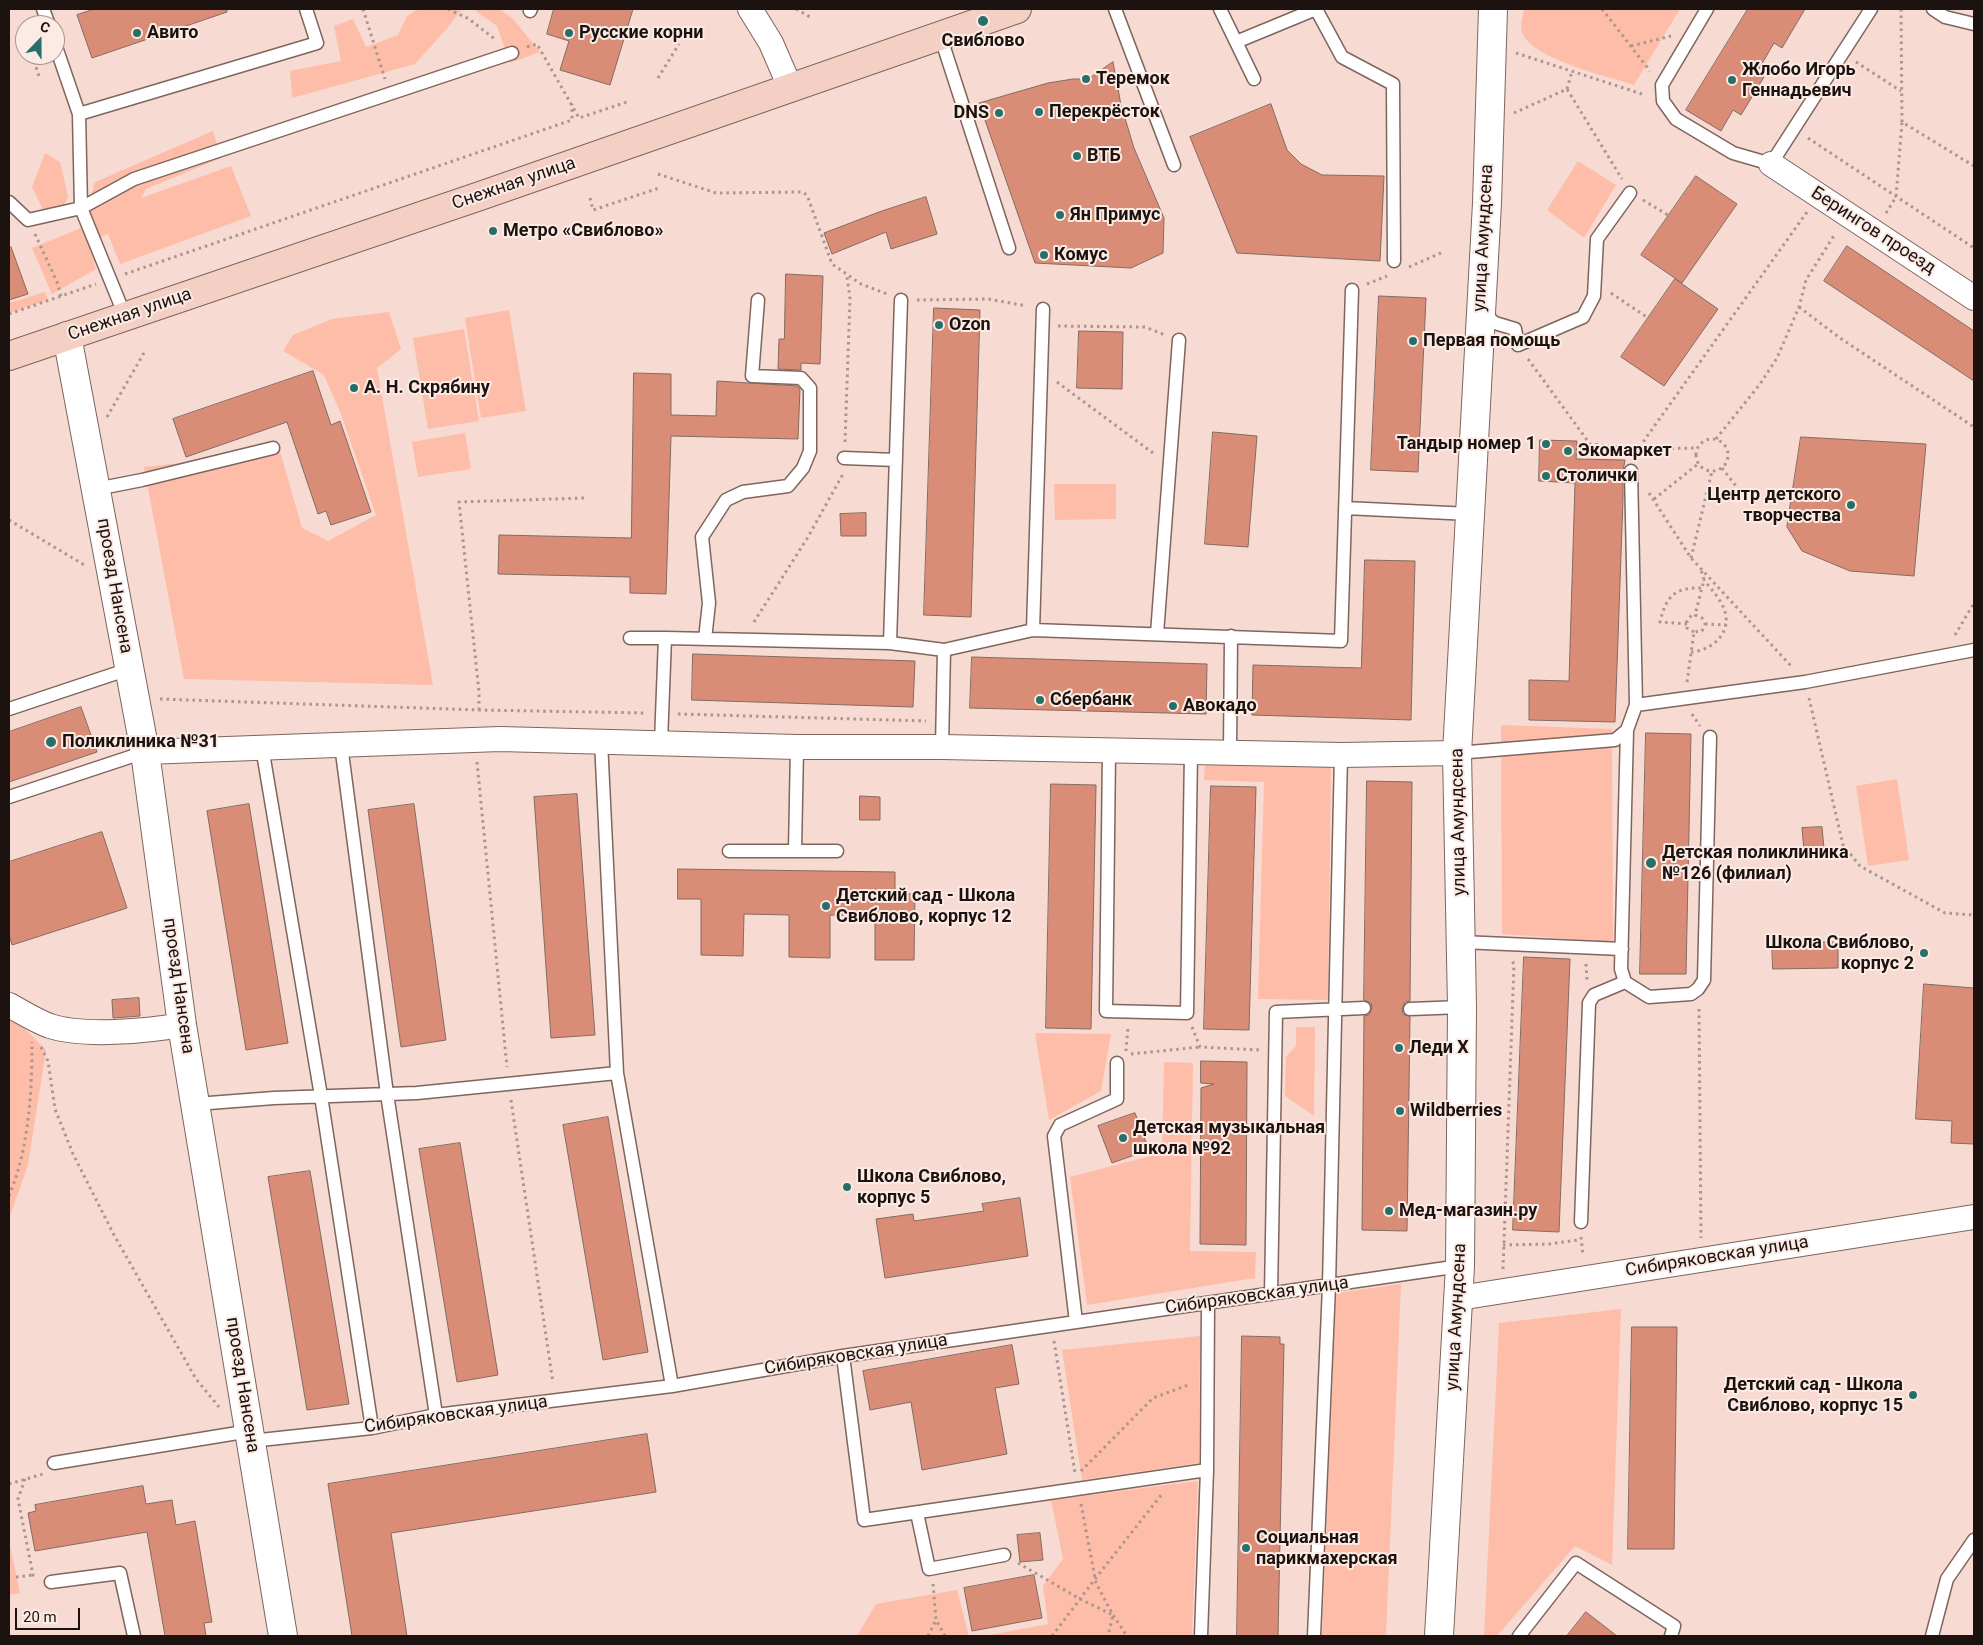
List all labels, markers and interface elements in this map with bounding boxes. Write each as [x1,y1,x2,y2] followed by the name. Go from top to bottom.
[976,14,990,28] marker: Свиблово
[15,15,65,65] north arrow
[38,18,52,36] text: С
[147,22,199,44] place label: Авито
[579,22,703,44] place label: Русские корни
[131,27,143,39] marker: Авито
[563,27,575,39] marker: Русские корни
[941,30,1025,52] place label: Свиблово
[1742,59,1856,102] place label: Жлобо Игорь Геннадьевич
[1096,68,1170,90] place label: Теремок
[1080,73,1092,85] marker: Теремок
[1726,74,1738,86] marker: Жлобо Игорь Геннадьевич
[1049,101,1160,123] place label: Перекрёсток
[954,102,989,124] place label: DNS
[1033,106,1045,118] marker: Перекрёсток
[993,107,1005,119] marker: DNS
[1087,145,1121,167] place label: ВТБ
[1071,150,1083,162] marker: ВТБ
[449,153,579,215] street label: Снежная улица
[1469,164,1499,312] street label: улица Амундсена
[1807,183,1939,279] street label: Берингов проезд
[1070,204,1160,226] place label: Ян Примус
[1054,209,1066,221] marker: Ян Примус
[503,220,663,242] place label: Метро «Свиблово»
[487,225,499,237] marker: Метро «Свиблово»
[1054,244,1108,266] place label: Комус
[1038,249,1050,261] marker: Комус
[65,284,195,346] street label: Снежная улица
[949,314,991,336] place label: Ozon
[933,319,945,331] marker: Ozon
[1423,330,1560,352] place label: Первая помощь
[1407,335,1419,347] marker: Первая помощь
[364,377,490,399] place label: А. Н. Скрябину
[348,382,360,394] marker: А. Н. Скрябину
[1397,433,1536,455] place label: Тандыр номер 1
[1540,438,1552,450] marker: Тандыр номер 1
[1578,440,1672,462] place label: Экомаркет
[1562,445,1574,457] marker: Экомаркет
[1556,465,1637,487] place label: Столички
[1540,470,1552,482] marker: Столички
[1707,484,1841,526] place label: Центр детского творчества
[1845,499,1857,511] marker: Центр детского творчества
[91,517,137,655] street label: проезд Нансена
[1050,689,1132,711] place label: Сбербанк
[1034,694,1046,706] marker: Сбербанк
[1183,695,1257,717] place label: Авокадо
[1167,700,1179,712] marker: Авокадо
[62,731,219,753] place label: Поликлиника №31
[44,735,58,749] marker: Поликлиника №31
[1447,748,1471,896] street label: улица Амундсена
[1662,842,1849,884] place label: Детская поликлиника №126 (филиал)
[1644,856,1658,870] marker: Детская поликлиника №126 (филиал)
[836,885,1015,928] place label: Детский сад - Школа Свиблово, корпус 12
[820,900,832,912] marker: Детский сад - Школа Свиблово, корпус 12
[158,917,198,1055] street label: проезд Нансена
[1765,932,1914,974] place label: Школа Свиблово, корпус 2
[1918,947,1930,959] marker: Школа Свиблово, корпус 2
[1409,1037,1469,1059] place label: Леди Х
[1393,1042,1405,1054] marker: Леди Х
[1410,1100,1502,1122] place label: Wildberries
[1394,1105,1406,1117] marker: Wildberries
[1133,1117,1325,1160] place label: Детская музыкальная школа №92
[1117,1132,1129,1144] marker: Детская музыкальная школа №92
[857,1166,1006,1208] place label: Школа Свиблово, корпус 5
[841,1181,853,1193] marker: Школа Свиблово, корпус 5
[1399,1200,1537,1222] place label: Мед-магазин.ру
[1383,1205,1395,1217] marker: Мед-магазин.ру
[1624,1232,1810,1282] street label: Сибиряковская улица
[1442,1243,1472,1391] street label: улица Амундсена
[1164,1272,1350,1320] street label: Сибиряковская улица
[221,1316,263,1454] street label: проезд Нансена
[763,1330,949,1380] street label: Сибиряковская улица
[1724,1374,1903,1416] place label: Детский сад - Школа Свиблово, корпус 15
[1907,1389,1919,1401] marker: Детский сад - Школа Свиблово, корпус 15
[363,1391,549,1439] street label: Сибиряковская улица
[1256,1527,1398,1570] place label: Социальная парикмахерская
[1240,1542,1252,1554] marker: Социальная парикмахерская
[18,1598,82,1630] scale bar
[23,1608,57,1626] text: 20 m

